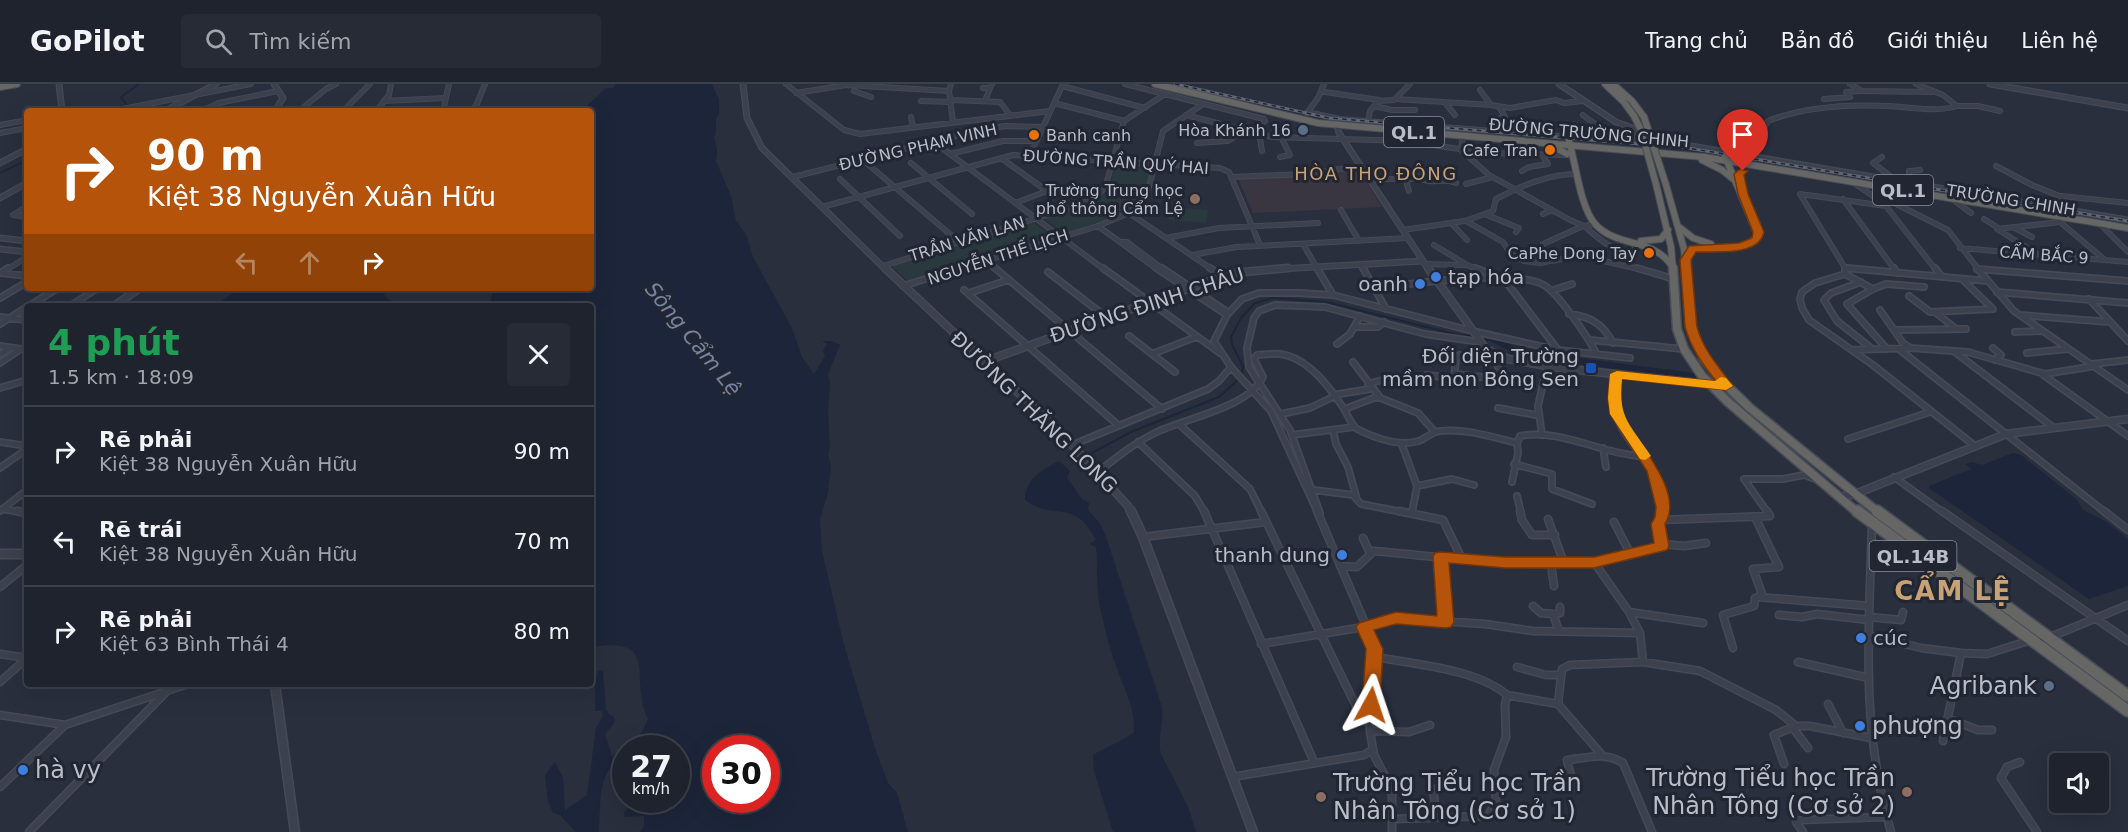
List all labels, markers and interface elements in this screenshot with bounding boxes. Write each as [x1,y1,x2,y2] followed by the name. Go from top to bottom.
[181,14,601,68] search box
[30,25,145,58] text: GoPilot
[202,25,235,58] icon: search
[250,29,351,54] text: Tìm kiếm
[1645,29,1748,53] text: Trang chủ
[1781,29,1854,53] text: Bản đồ
[1887,29,1988,53] text: Giới thiệu
[2021,29,2098,53] text: Liên hệ
[1717,109,1768,171] pin
[1488,115,1690,151] street label: ĐƯỜNG TRƯỜNG CHINH
[1384,117,1444,147] road number: QL.1
[1726,118,1759,151] icon: arrive
[837,120,999,174] street label: ĐƯỜNG PHẠM VINH
[1178,121,1291,140] place label: Hòa Khánh 16
[1296,123,1310,137] marker: Hòa Khánh 16
[1046,126,1131,145] place label: Banh canh
[1027,128,1041,142] marker: Banh canh
[147,131,264,180] text: 90 m
[48,132,126,210] icon: right
[1463,141,1538,160] place label: Cafe Tran
[1543,143,1557,157] marker: Cafe Tran
[1023,144,1210,178] street label: ĐƯỜNG TRẦN QUÝ HAI
[1294,163,1458,184] district label: HÒA THỌ ĐÔNG
[1873,175,1933,205] road number: QL.1
[1944,180,2077,220] street label: TRƯỜNG CHINH
[147,181,496,212] text: Kiệt 38 Nguyễn Xuân Hữu
[1036,181,1183,218] place label: Trường Trung học phổ thông Cẩm Lệ
[1188,192,1202,206] marker: Trường Trung học phổ thông Cẩm Lệ
[905,210,1027,266] street label: TRẦN VĂN LAN
[925,223,1071,289] street label: NGUYỄN THẾ LỊCH
[1999,240,2089,268] street label: CẨM BẮC 9
[1507,244,1637,263] place label: CaPhe Dong Tay
[230,246,263,279] icon: left
[293,246,326,279] icon: ahead
[356,246,389,279] icon: right
[1642,246,1656,260] marker: CaPhe Dong Tay
[1047,262,1247,348] street label: ĐƯỜNG ĐINH CHÂU
[1448,265,1524,289] place label: tạp hóa
[1429,270,1443,284] marker: tạp hóa
[1358,272,1408,296] place label: oanh
[1413,277,1427,291] marker: oanh
[640,278,746,400] water label: Sông Cẩm Lệ
[48,322,180,363] text: 4 phút
[507,323,570,386] button: close
[946,326,1122,498] street label: ĐƯỜNG THĂNG LONG
[1382,344,1579,391] place label: Đối diện Trường mầm non Bông Sen
[1584,361,1598,375] marker: Đối diện Trường mầm non Bông Sen
[48,365,194,389] text: 1.5 km · 18:09
[99,427,192,452] text: Rẽ phải
[48,435,81,468] icon: right
[514,439,570,464] text: 90 m
[99,452,358,476] text: Kiệt 38 Nguyễn Xuân Hữu
[99,517,182,542] text: Rẽ trái
[48,525,81,558] icon: left
[514,529,570,554] text: 70 m
[1870,541,1956,571] road number: QL.14B
[99,542,358,566] text: Kiệt 38 Nguyễn Xuân Hữu
[1215,543,1330,567] place label: thanh dung
[1335,548,1349,562] marker: thanh dung
[1894,570,2012,606] district label: CẨM LỆ
[99,607,192,632] text: Rẽ phải
[48,615,81,648] icon: right
[514,619,570,644] text: 80 m
[1873,626,1908,650] place label: cúc
[1854,631,1868,645] marker: cúc
[99,632,289,656] text: Kiệt 63 Bình Thái 4
[1930,672,2037,700] place label: Agribank
[1339,673,1403,737] position arrow
[2042,679,2056,693] marker: Agribank
[1872,712,1963,740] place label: phượng
[1853,719,1867,733] marker: phượng
[702,735,780,813] speed limit sign: 30
[630,749,672,784] text: 27
[2049,753,2109,813] map controls
[2049,753,2109,813] button: sound
[35,756,101,784] place label: hà vy
[16,763,30,777] marker: hà vy
[1645,764,1895,820] place label: Trường Tiểu học Trần Nhân Tông (Cơ sở 2)
[1332,769,1582,825] place label: Trường Tiểu học Trần Nhân Tông (Cơ sở 1)
[632,780,670,798] text: km/h
[1900,785,1914,799] marker: Trường Tiểu học Trần Nhân Tông (Cơ sở 2)
[1314,790,1328,804] marker: Trường Tiểu học Trần Nhân Tông (Cơ sở 1)

